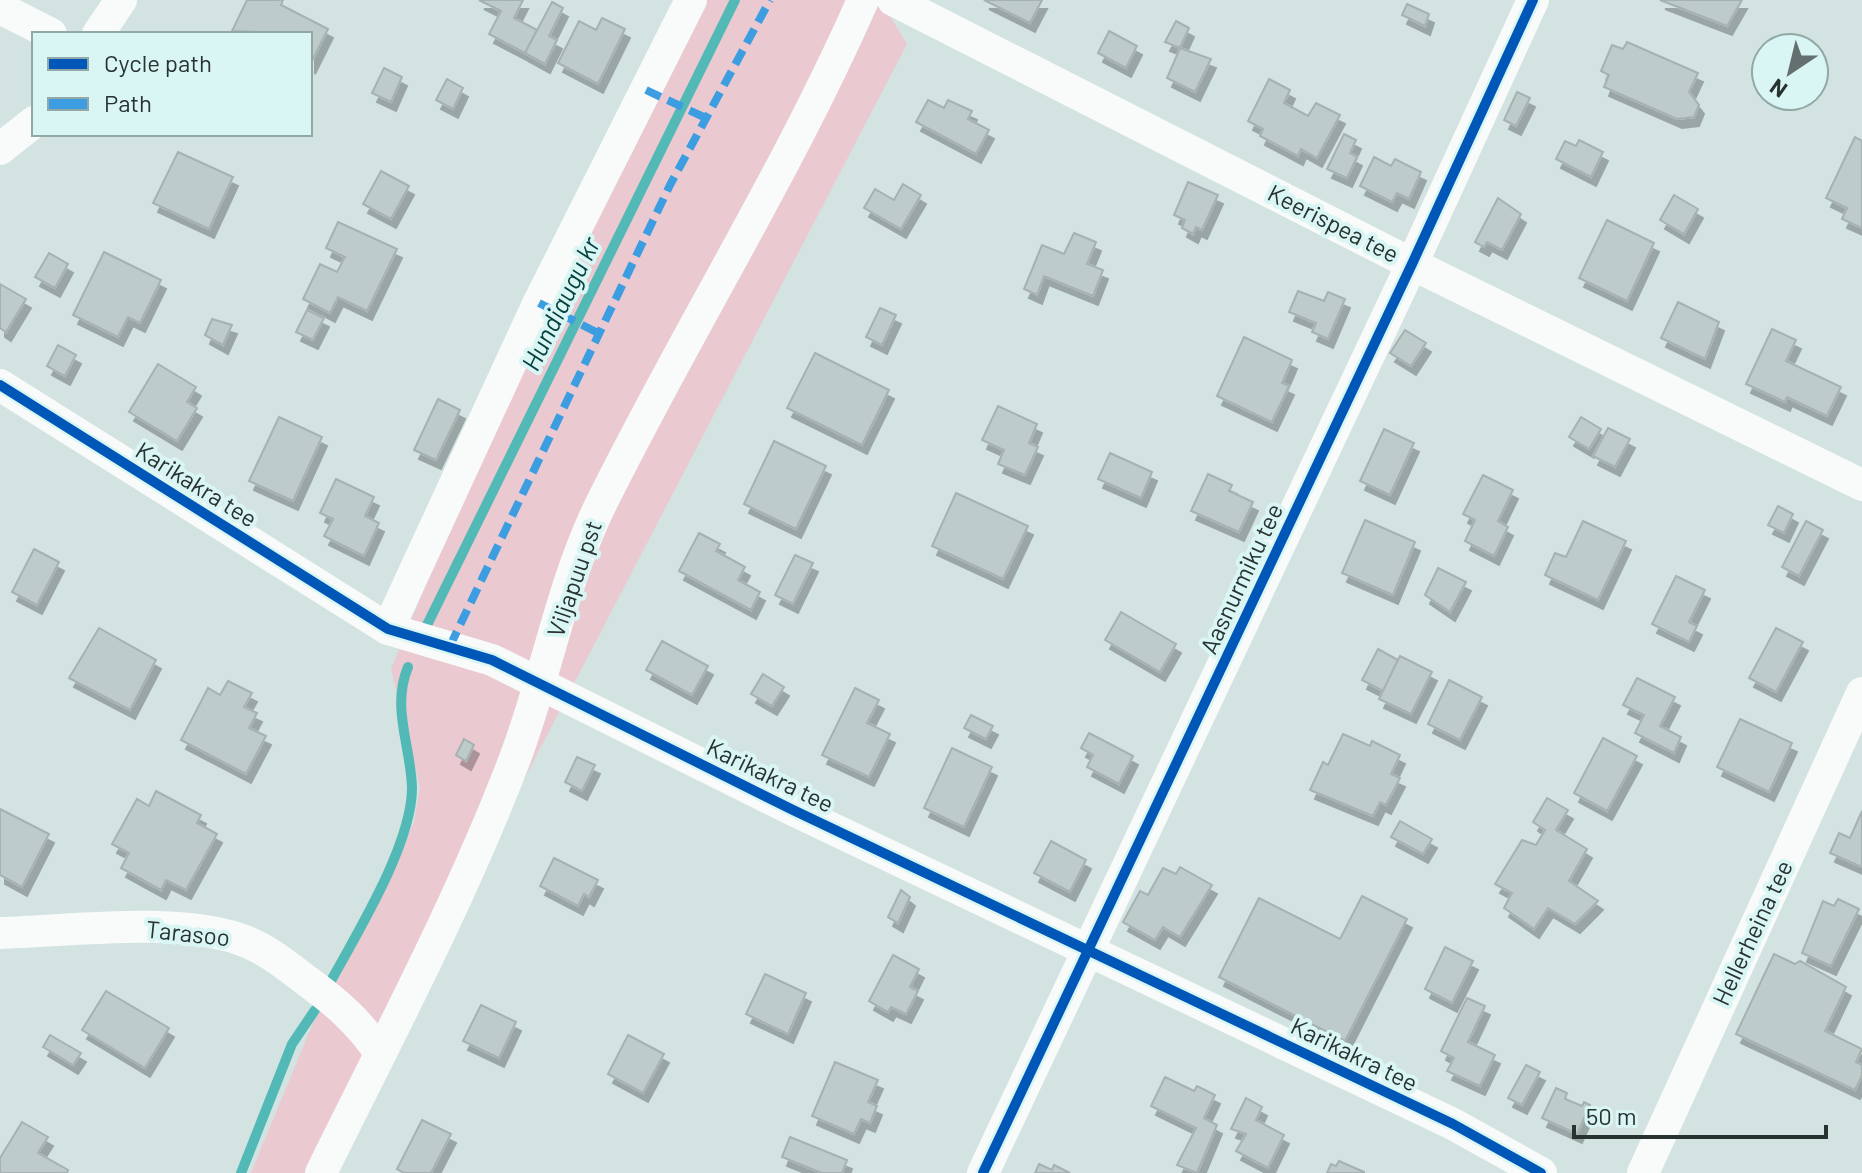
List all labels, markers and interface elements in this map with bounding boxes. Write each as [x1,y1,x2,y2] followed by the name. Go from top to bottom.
[32,32,312,136] legend
[1750,32,1830,112] north arrow
[104,48,212,77] text: Cycle path
[1765,74,1791,104] text: N
[104,88,152,117] text: Path
[1263,177,1404,268] street label: Keerispea tee
[514,231,606,375] water label: Hundiaugu kr
[131,435,263,532] street label: Karikakra tee
[1193,499,1288,658] street label: Aasnurmiku tee
[540,516,607,641] street label: Viljapuu pst
[702,731,839,818] street label: Karikakra tee
[1705,855,1798,1010] street label: Hellerheina tee
[145,914,232,951] street label: Tarasoo
[1286,1010,1423,1097] street label: Karikakra tee
[1574,1089,1826,1139] scale bar
[1586,1101,1637,1130] text: 50 m

